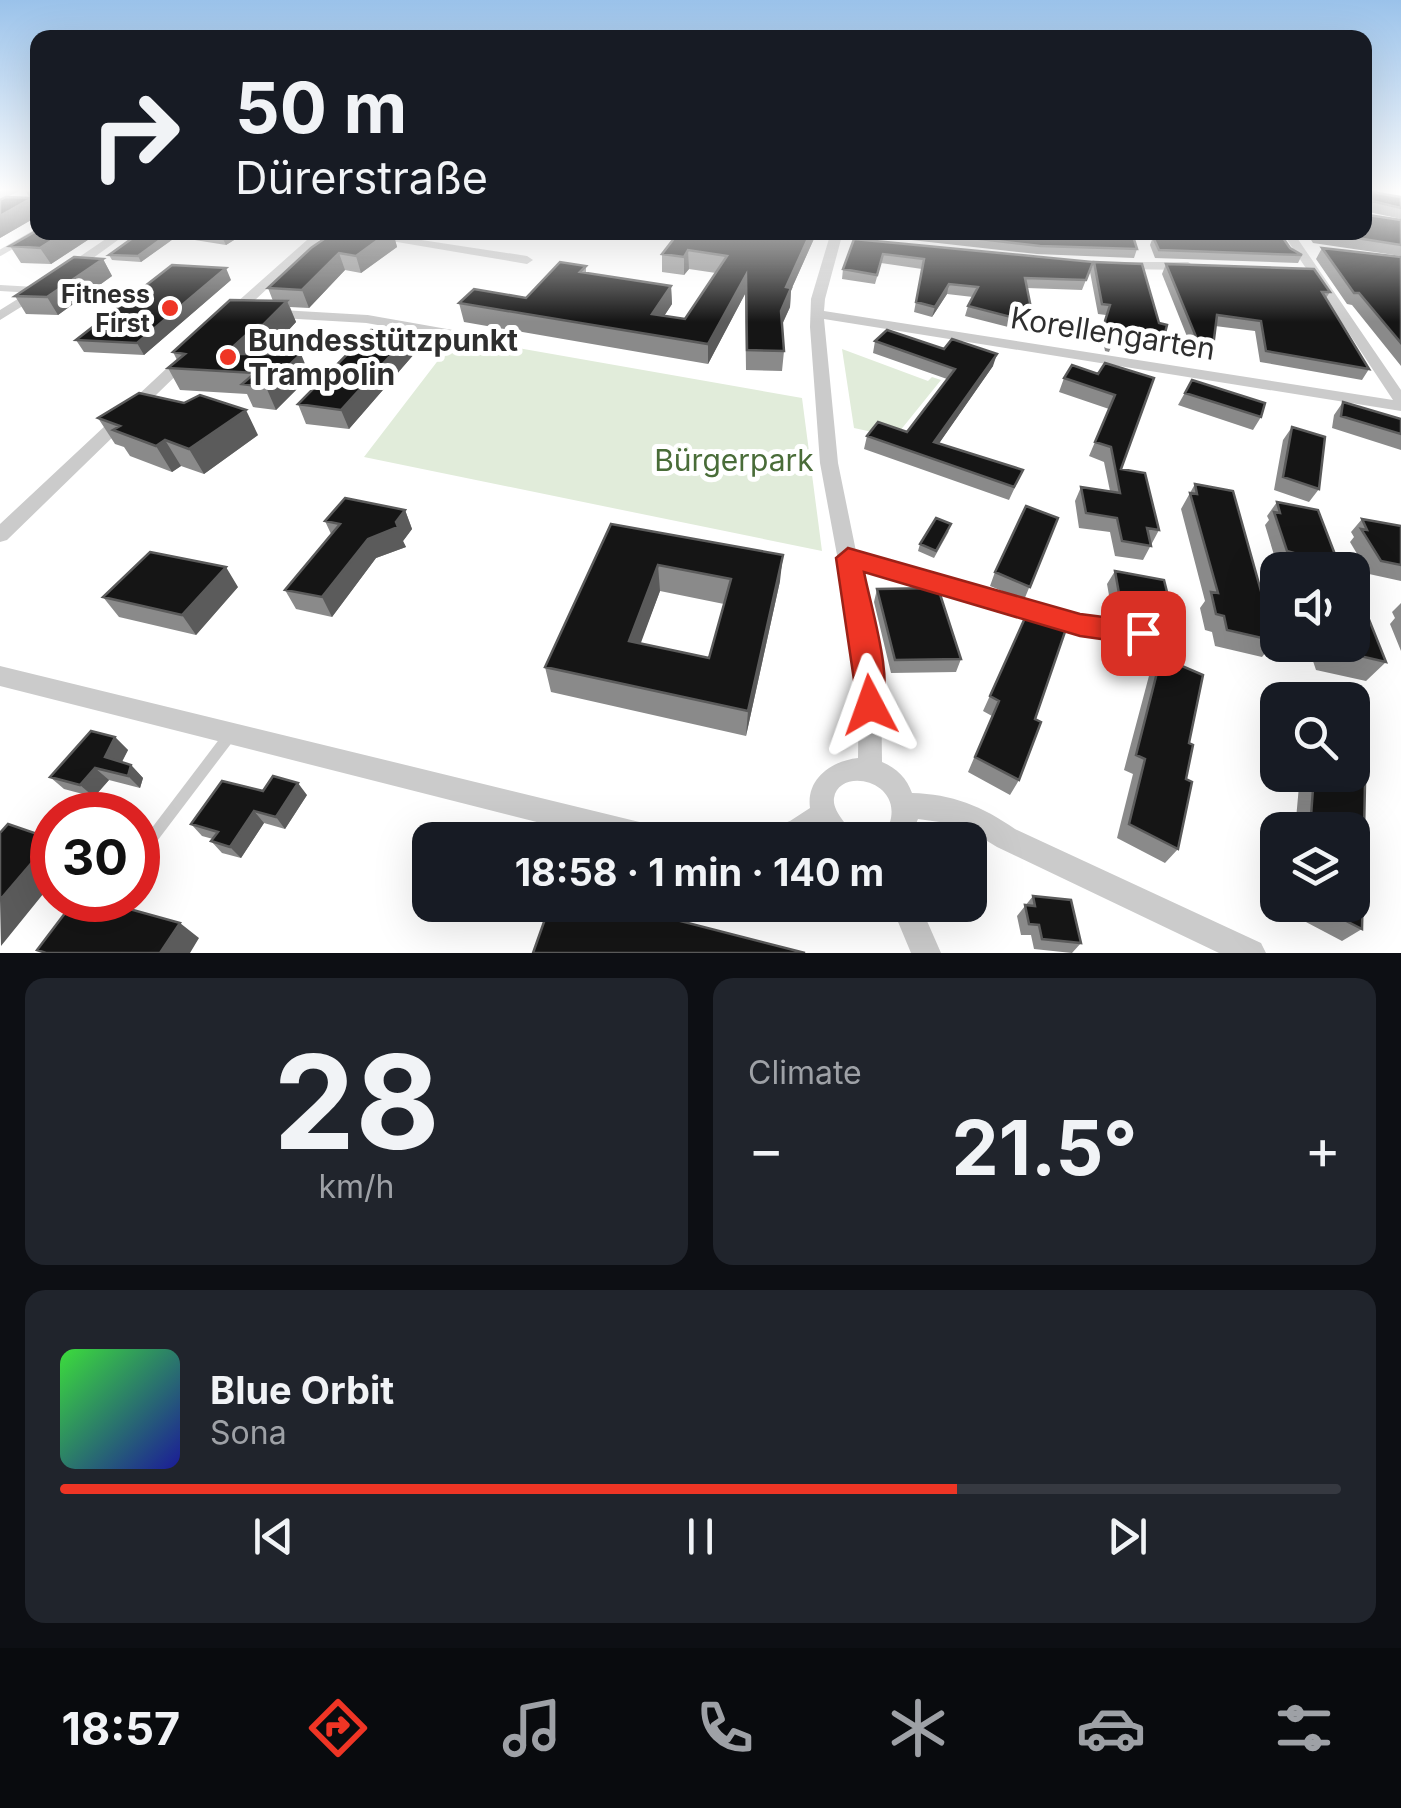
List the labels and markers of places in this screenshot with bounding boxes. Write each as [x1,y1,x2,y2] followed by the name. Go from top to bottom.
[61,279,150,338] place label: Fitness First
[159,297,181,319] marker: Fitness First
[248,322,518,392] place label: Bundesstützpunkt Trampolin
[217,346,239,368] marker: Bundesstützpunkt Trampolin
[1101,591,1186,676] pin

